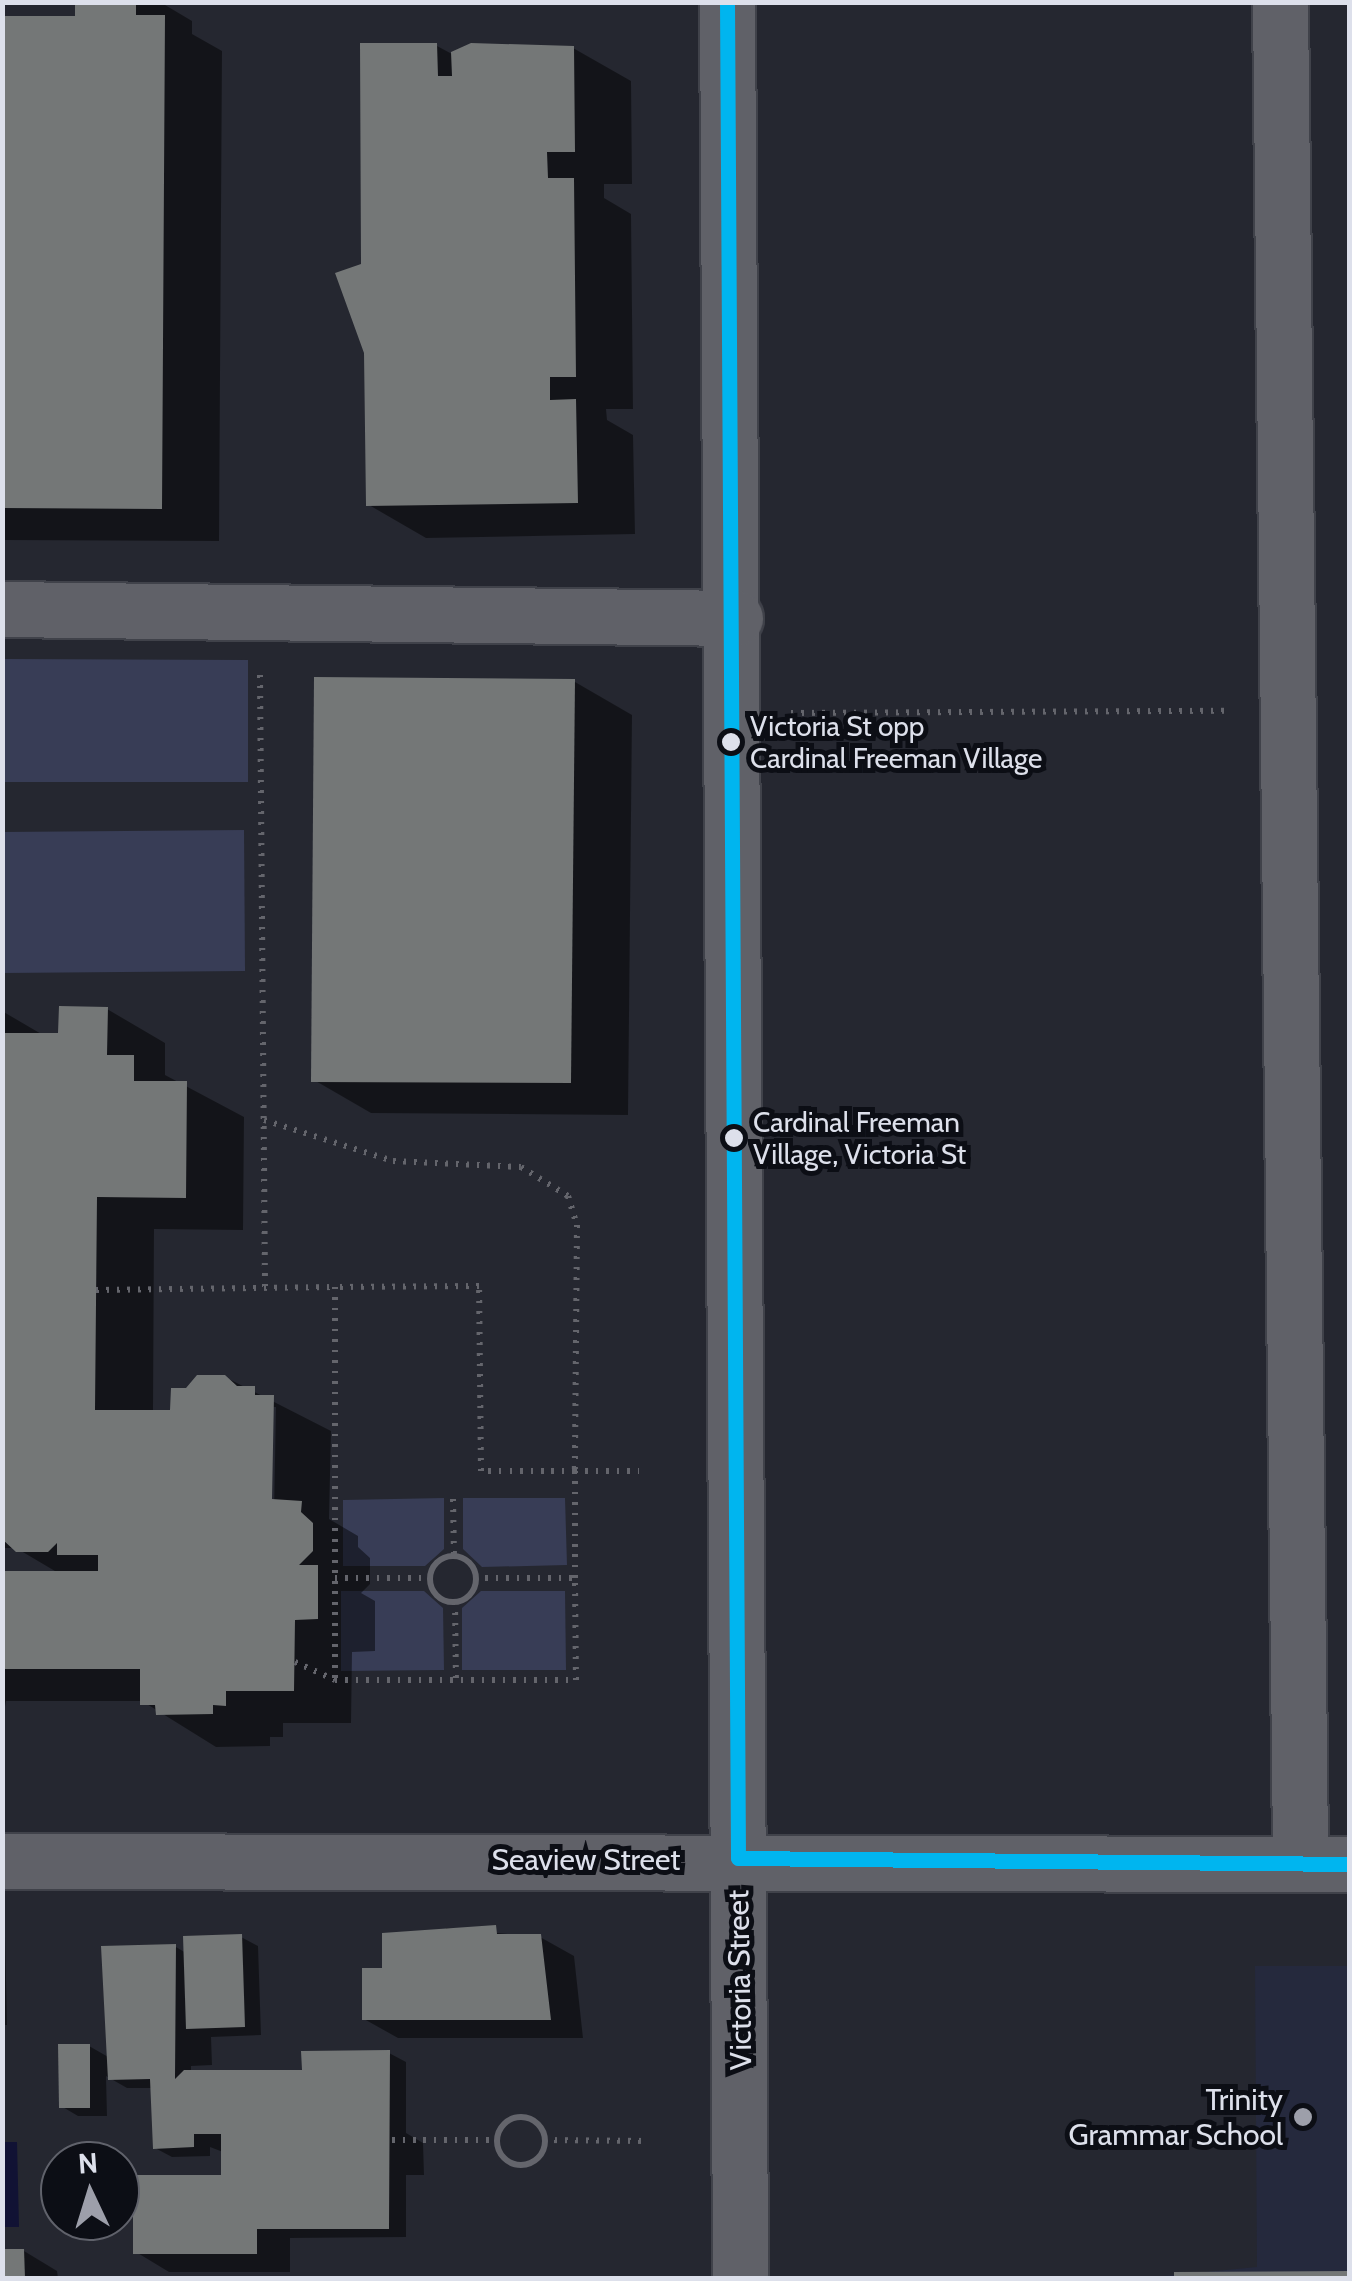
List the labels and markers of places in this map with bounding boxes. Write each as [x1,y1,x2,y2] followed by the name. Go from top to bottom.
[750,709,1042,775] place label: Victoria St opp Cardinal Freeman Village
[721,732,741,752] marker: Victoria St opp Cardinal Freeman Village
[753,1105,966,1171] place label: Cardinal Freeman Village, Victoria St
[724,1128,744,1148] marker: Cardinal Freeman Village, Victoria St
[1069,2082,1283,2152] place label: Trinity Grammar School
[1292,2106,1314,2128] marker: Trinity Grammar School

